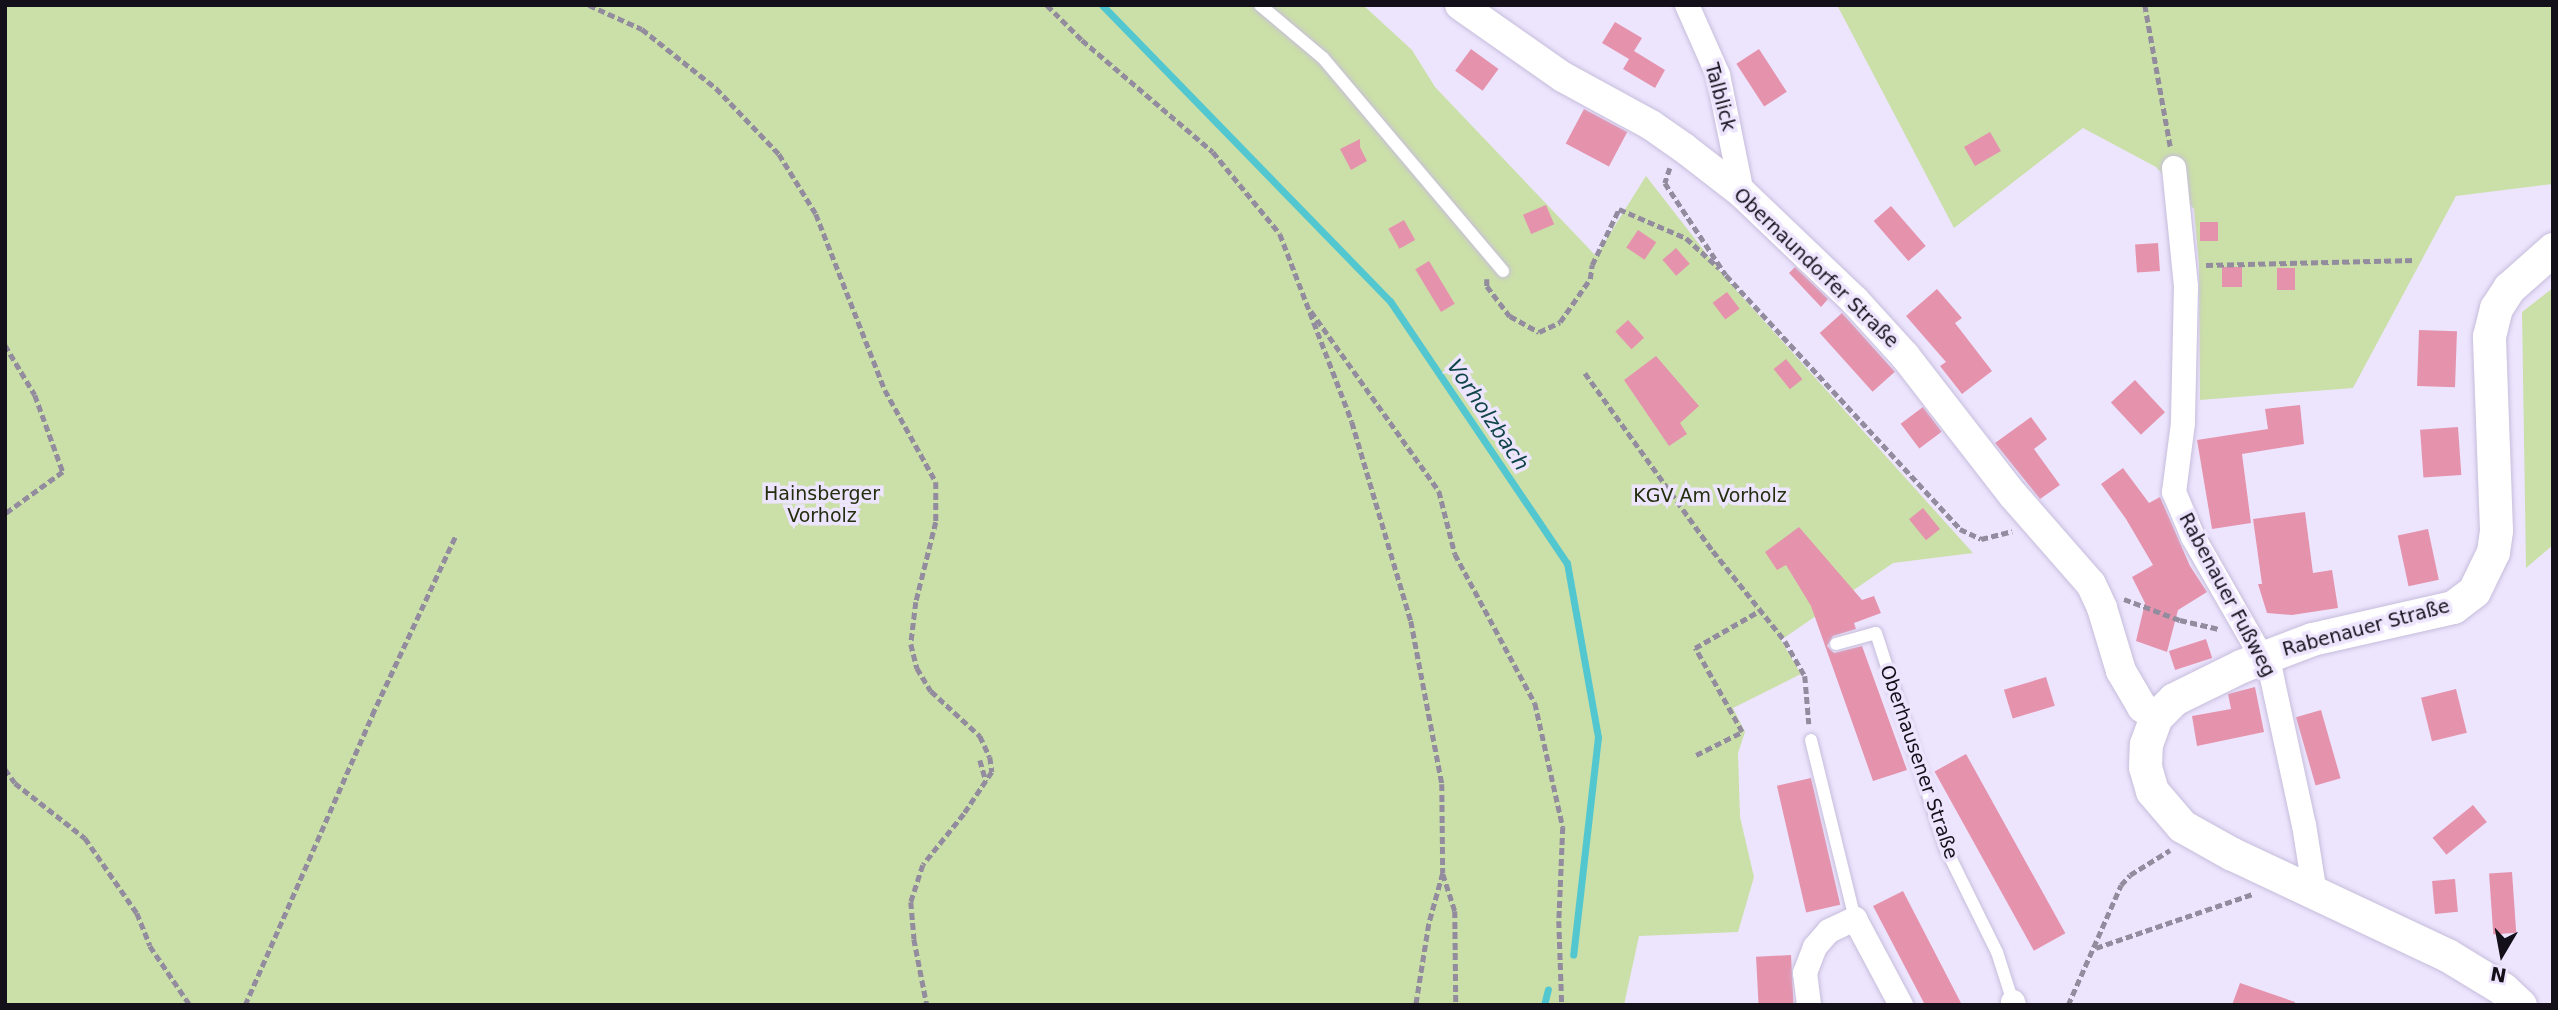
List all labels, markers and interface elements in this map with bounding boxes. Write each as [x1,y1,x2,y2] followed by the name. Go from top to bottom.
[1700,61,1740,133] street label: Talblick
[1729,183,1903,353] street label: Obernaundorfer Straße
[1442,355,1534,475] water label: Vorholzbach
[764,483,880,527] park label: Hainsberger Vorholz
[1633,485,1787,507] park label: KGV Am Vorholz
[2174,509,2280,681] street label: Rabenauer Fußweg
[2280,595,2452,661] street label: Rabenauer Straße
[1875,662,1963,862] street label: Oberhausener Straße
[2467,919,2537,989] north arrow
[2489,962,2508,987] text: N

